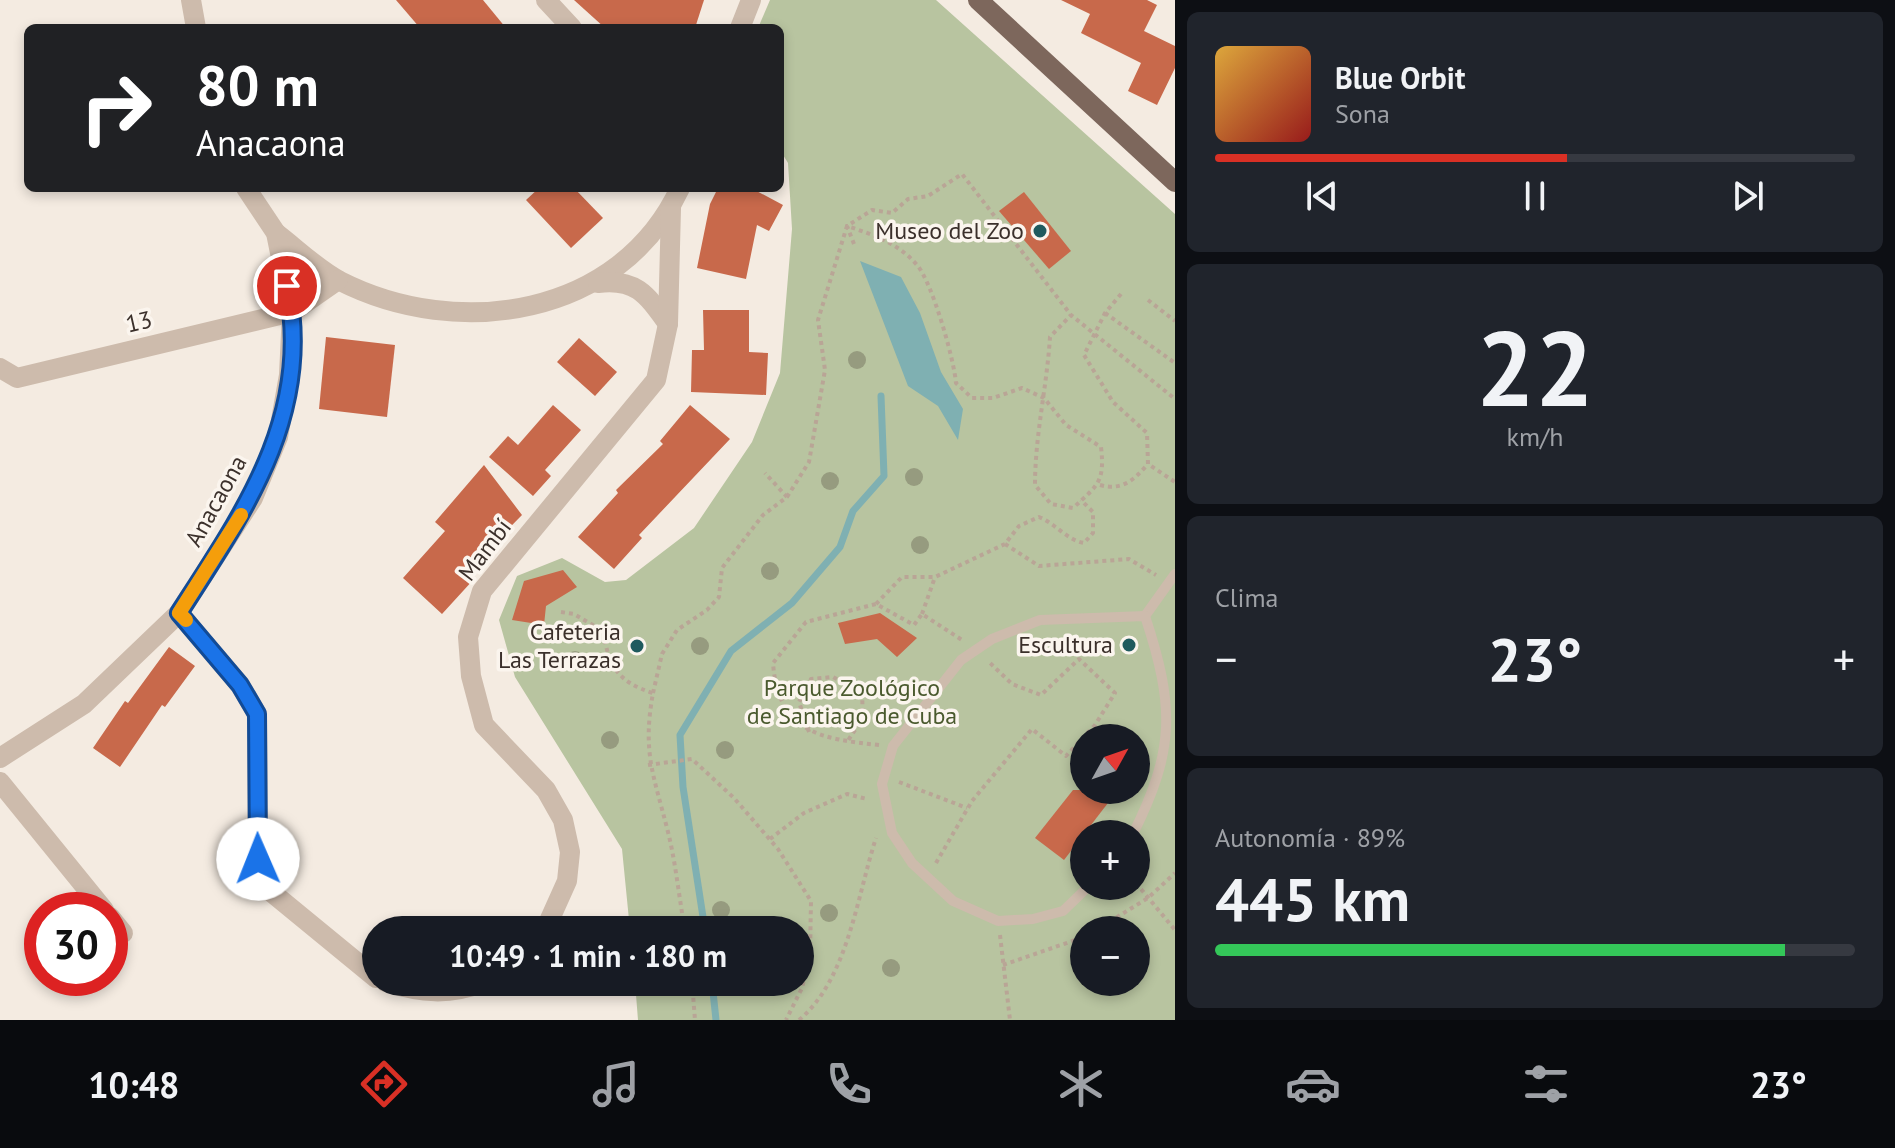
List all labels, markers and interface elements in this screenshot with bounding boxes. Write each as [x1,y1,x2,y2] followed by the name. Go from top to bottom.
[196,49,319,121] text: 80 m
[64,56,168,160] icon: right
[1335,58,1465,97] text: Blue Orbit
[1335,97,1390,130] text: Sona
[196,119,346,166] text: Anacaona
[1300,174,1344,218] icon: previous
[1513,174,1557,218] icon: pause
[1726,174,1770,218] icon: next
[875,215,1024,246] place label: Museo del Zoo
[1031,222,1049,240] marker: Museo del Zoo
[253,252,321,320] pin
[265,264,309,308] icon: arrive
[1476,300,1594,435] text: 22
[123,303,155,340] street label: 13
[1507,420,1564,453] text: km/h
[178,450,253,552] street label: Anacaona
[451,513,518,587] street label: Mambí
[1215,581,1278,614] text: Clima
[498,616,621,675] place label: Cafeteria Las Terrazas
[1488,620,1582,698] text: 23°
[1018,629,1113,660] place label: Escultura
[1215,630,1237,687] text: −
[1833,630,1855,687] text: +
[1120,636,1138,654] marker: Escultura
[628,637,646,655] marker: Cafeteria Las Terrazas
[747,672,957,731] park label: Parque Zoológico de Santiago de Cuba
[1070,724,1150,804] north arrow
[1070,724,1150,996] map controls
[216,817,300,901] position arrow
[1070,820,1150,900] button: +
[1215,821,1405,854] text: Autonomía · 89%
[1215,860,1410,938] text: 445 km
[24,892,128,996] speed limit sign: 30
[1070,916,1150,996] button: −
[449,936,727,975] text: 10:49 · 1 min · 180 m
[356,1056,412,1112] icon: directions
[588,1056,644,1112] icon: music
[821,1056,877,1112] icon: phone
[1053,1056,1109,1112] icon: climate
[1285,1056,1341,1112] icon: car
[1518,1056,1574,1112] icon: filters
[88,1061,180,1108] text: 10:48
[1750,1061,1807,1108] text: 23°

